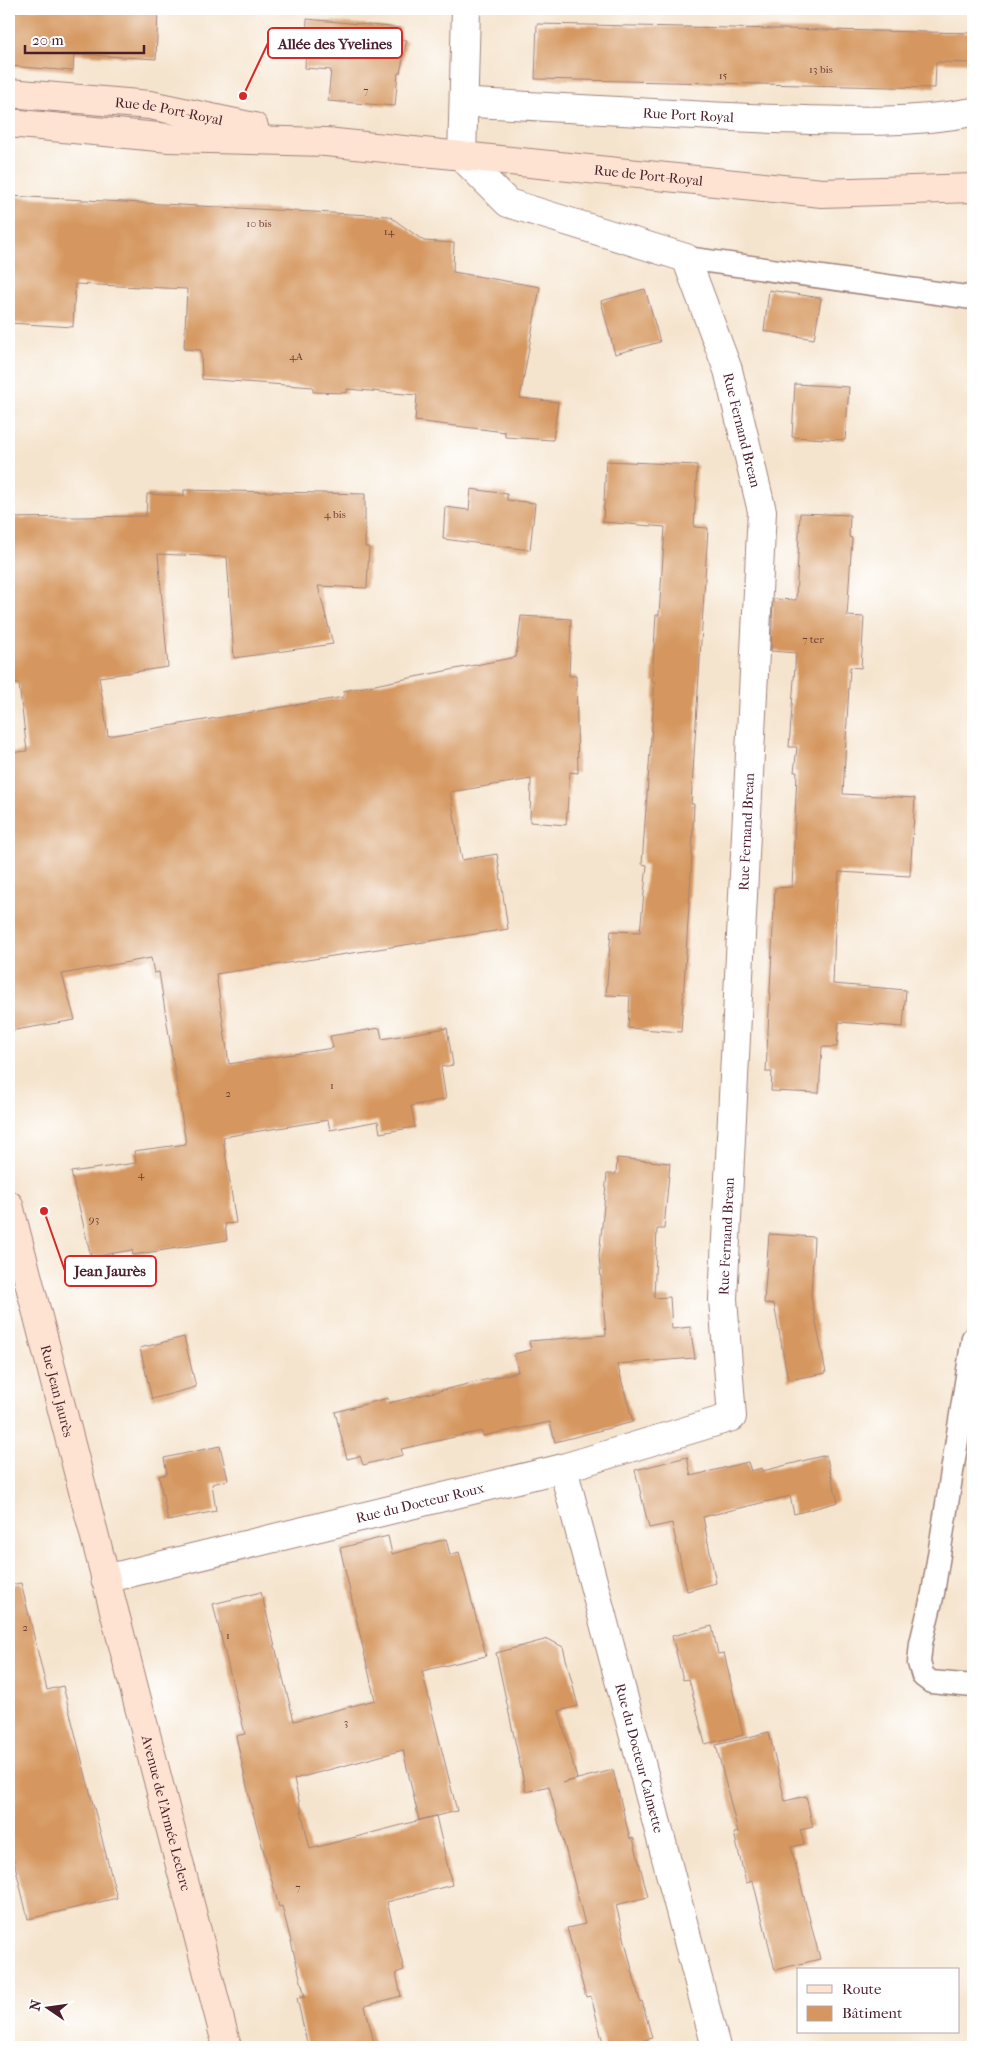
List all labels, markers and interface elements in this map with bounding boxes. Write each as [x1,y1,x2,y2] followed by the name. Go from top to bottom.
[25,22,144,54] scale bar
[268,28,402,58] callout: Allée des Yvelines
[32,31,64,49] text: 20 m
[277,35,393,53] text: Allée des Yvelines
[809,63,833,76] house number: 13 bis
[719,69,728,82] house number: 15
[363,84,369,97] house number: 7
[114,94,224,129] street label: Rue de Port-Royal
[642,104,734,126] street label: Rue Port Royal
[593,162,704,190] street label: Rue de Port-Royal
[246,217,272,230] house number: 10 bis
[384,225,395,238] house number: 14
[289,350,304,363] house number: 4A
[719,371,764,489] street label: Rue Fernand Brean
[324,508,346,521] house number: 4 bis
[802,633,824,646] house number: 7 ter
[735,772,758,891] street label: Rue Fernand Brean
[330,1079,334,1092] house number: 1
[225,1087,231,1100] house number: 2
[138,1168,145,1181] house number: 4
[715,1177,738,1296] street label: Rue Fernand Brean
[89,1213,99,1226] house number: 93
[65,1256,156,1286] callout: Jean Jaurès
[72,1262,146,1280] text: Jean Jaurès
[37,1343,77,1439] street label: Rue Jean Jaurès
[354,1479,486,1527] street label: Rue du Docteur Roux
[22,1621,28,1634] house number: 2
[226,1629,230,1642] house number: 1
[611,1681,667,1835] street label: Rue du Docteur Calmette
[344,1716,348,1729] house number: 3
[137,1733,194,1893] street label: Avenue de l'Armée Leclerc
[295,1881,301,1894] house number: 7
[797,1968,960,2034] legend
[842,1980,882,1998] text: Route
[22,1984,72,2034] north arrow
[26,1998,45,2012] text: N
[842,2004,903,2022] text: Bâtiment

